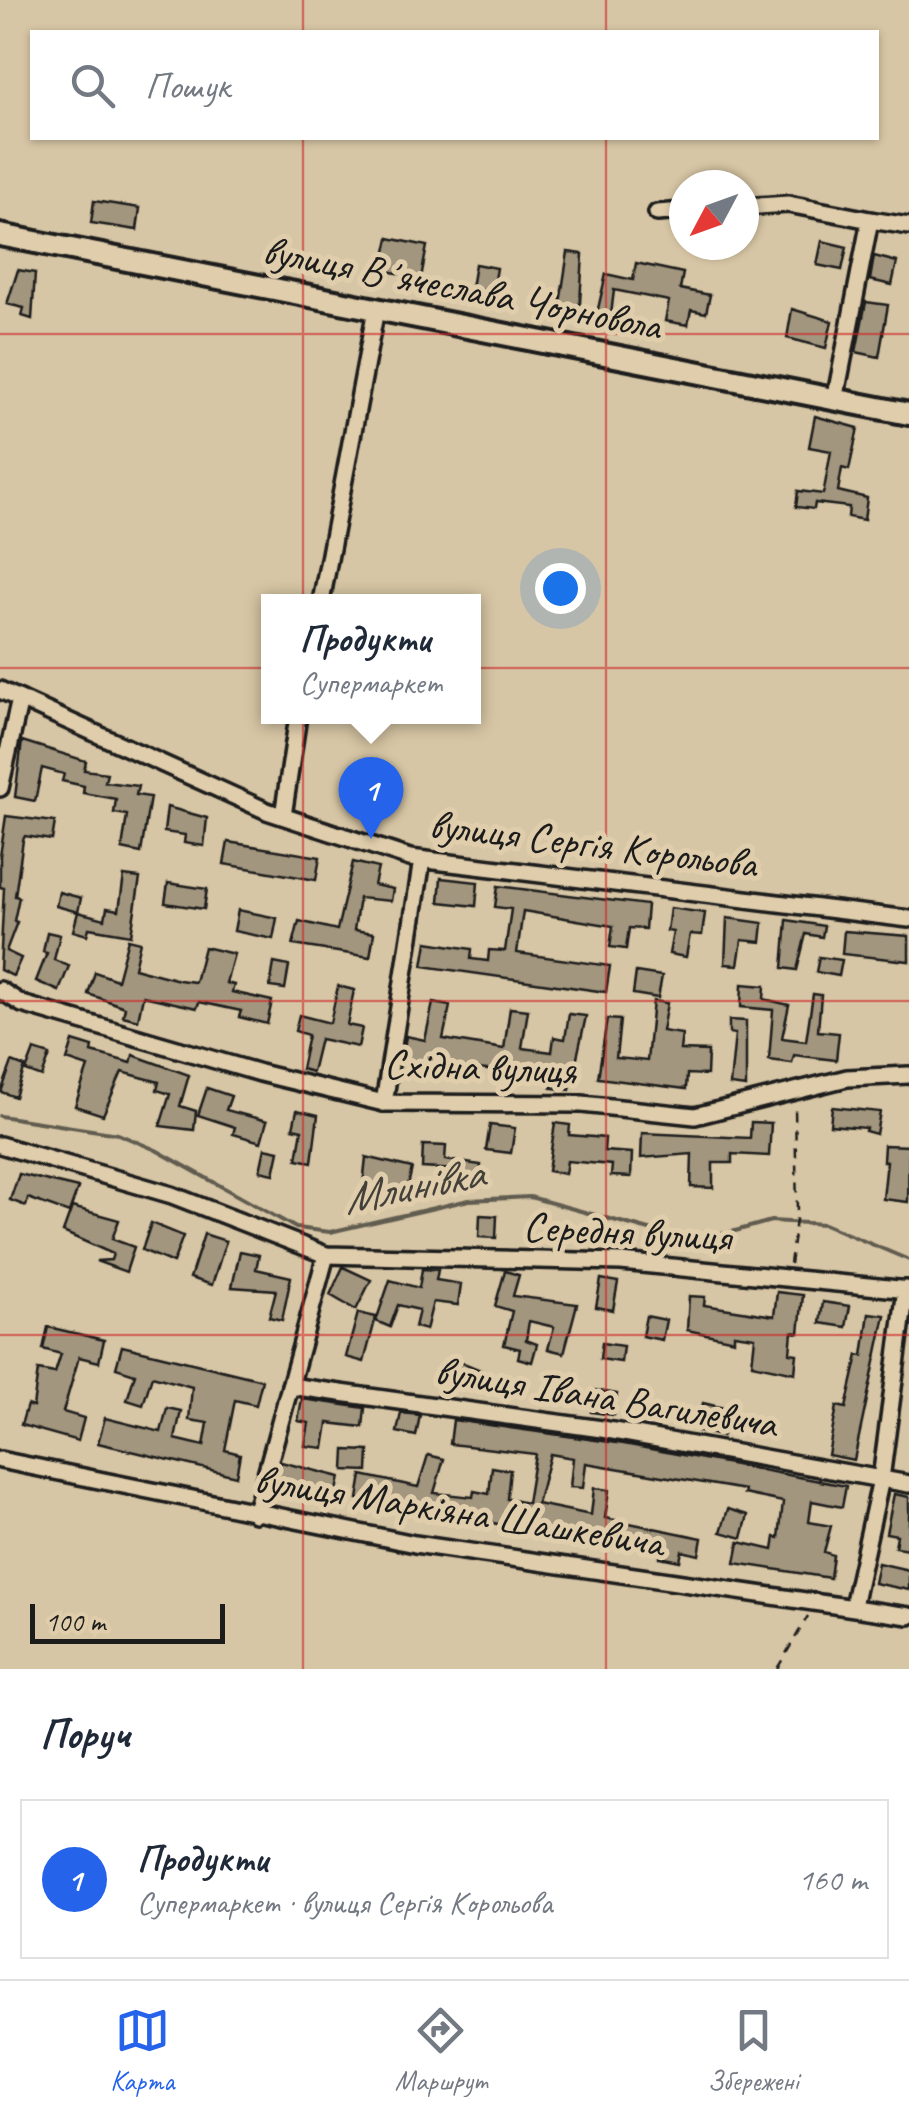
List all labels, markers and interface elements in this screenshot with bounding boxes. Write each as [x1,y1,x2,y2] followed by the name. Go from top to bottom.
[30,30,879,140] search box
[65,58,120,113] icon: search
[145,62,230,109] text: Пошук
[669,170,759,260] north arrow
[259,223,669,353] street label: вулиця Вʼячеслава Чорновола
[535,563,586,614] your location
[261,594,481,724] popup
[300,615,431,662] text: Продукти
[300,662,442,703] text: Супермаркет
[338,756,404,839] pin: 1
[426,798,763,891] street label: вулиця Сергія Корольова
[383,1037,579,1097] street label: Східна вулиця
[338,1144,492,1227] water label: Млинівка
[522,1200,735,1264] street label: Середня вулиця
[432,1344,783,1451] street label: вулиця Івана Вагилевича
[251,1453,671,1570] street label: вулиця Маркіяна Шашкевича
[30,1599,225,1644] scale bar
[45,1604,105,1639] text: 100 m
[40,1708,130,1761] text: Поруч
[137,1835,268,1882] text: Продукти
[67,1859,82,1900] text: 1
[798,1859,867,1900] text: 160 m
[137,1882,552,1923] text: Супермаркет · вулиця Сергія Корольова
[110,2003,174,2098] tab: Карта
[395,2003,487,2098] tab: Маршрут
[708,2003,799,2098] tab: Збережені

